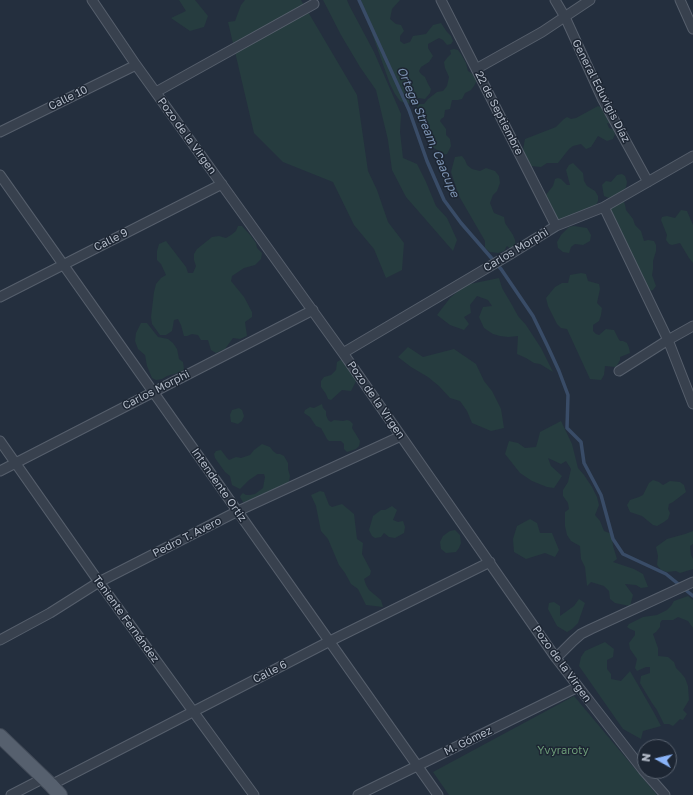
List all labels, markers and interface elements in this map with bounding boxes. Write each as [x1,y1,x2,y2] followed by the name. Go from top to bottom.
[569,37,633,145] street label: General Eduvigis Díaz
[394,65,462,199] water label: Ortega Stream, Caacupe
[472,69,526,157] street label: 22 de Septiembre
[46,83,90,113] street label: Calle 10
[155,95,219,177] street label: Pozo de la Virgen
[481,225,551,275] street label: Carlos Morphi
[92,226,130,254] street label: Calle 9
[344,359,408,441] street label: Pozo de la Virgen
[120,367,192,413] street label: Carlos Morphi
[189,446,249,524] street label: Intendente Ortiz
[151,514,223,560] street label: Pedro T. Avero
[90,573,162,665] street label: Teniente Fernández
[530,623,594,705] street label: Pozo de la Virgen
[251,658,289,686] street label: Calle 6
[442,724,494,758] street label: M. Gómez
[637,739,677,779] north arrow
[537,744,589,758] park label: Yvyraroty
[639,752,653,762] text: N

